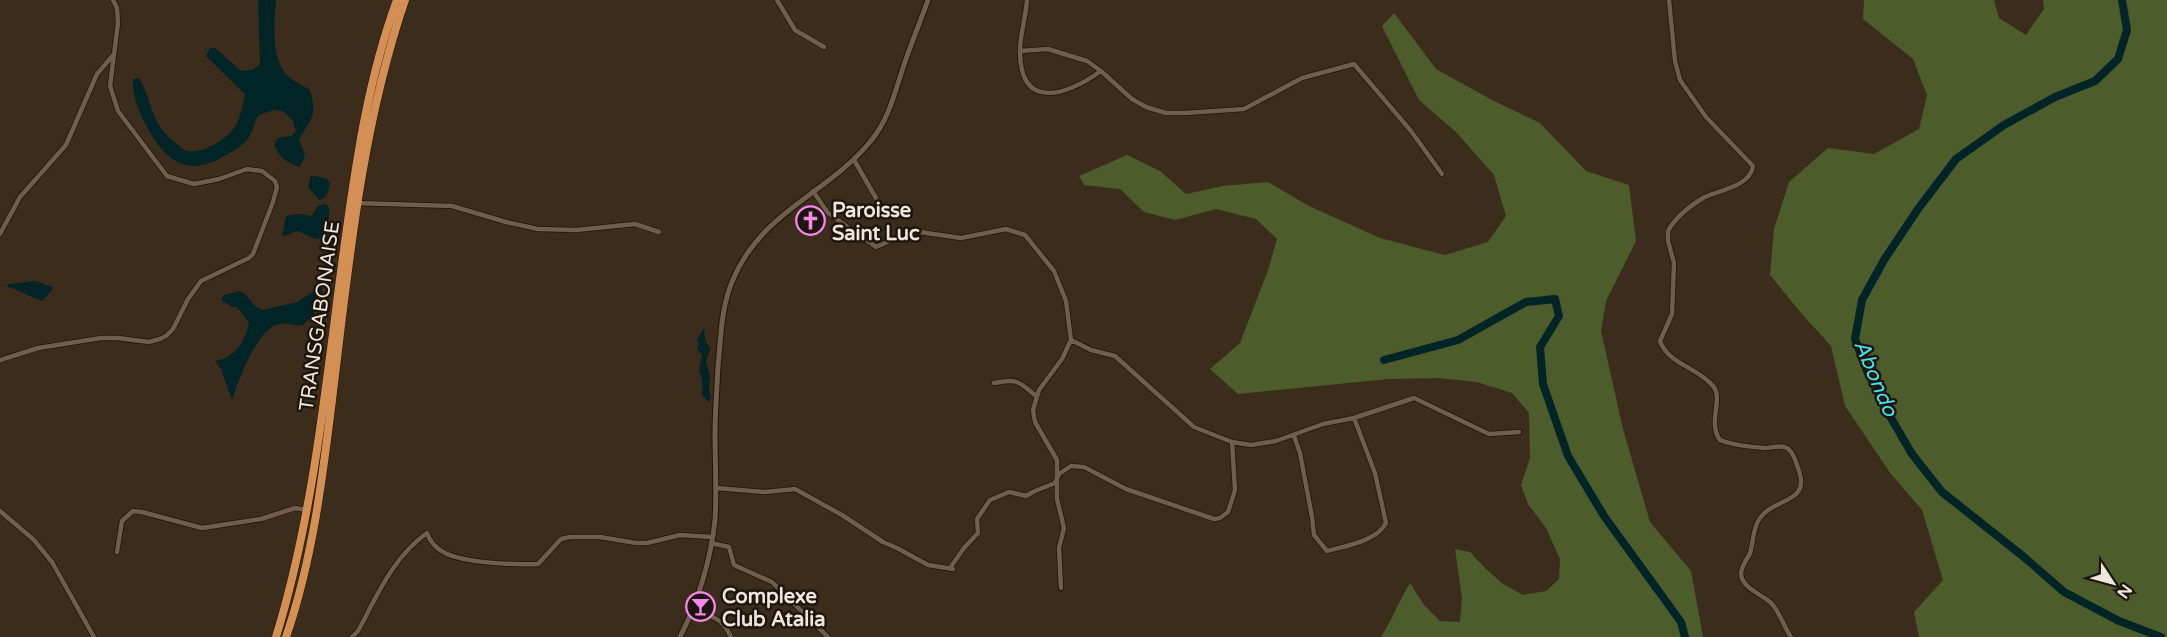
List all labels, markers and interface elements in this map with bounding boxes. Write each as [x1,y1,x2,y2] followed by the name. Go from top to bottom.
[832,199,920,246] place label: Paroisse Saint Luc
[795,205,827,237] church icon: Paroisse Saint Luc
[295,220,345,413] street label: TRANSGABONAISE
[1848,336,1903,421] water label: Abondo
[2083,553,2143,613] north arrow
[2112,580,2136,602] text: N
[722,585,825,632] place label: Complexe Club Atalia
[685,591,717,623] bar icon: Complexe Club Atalia

